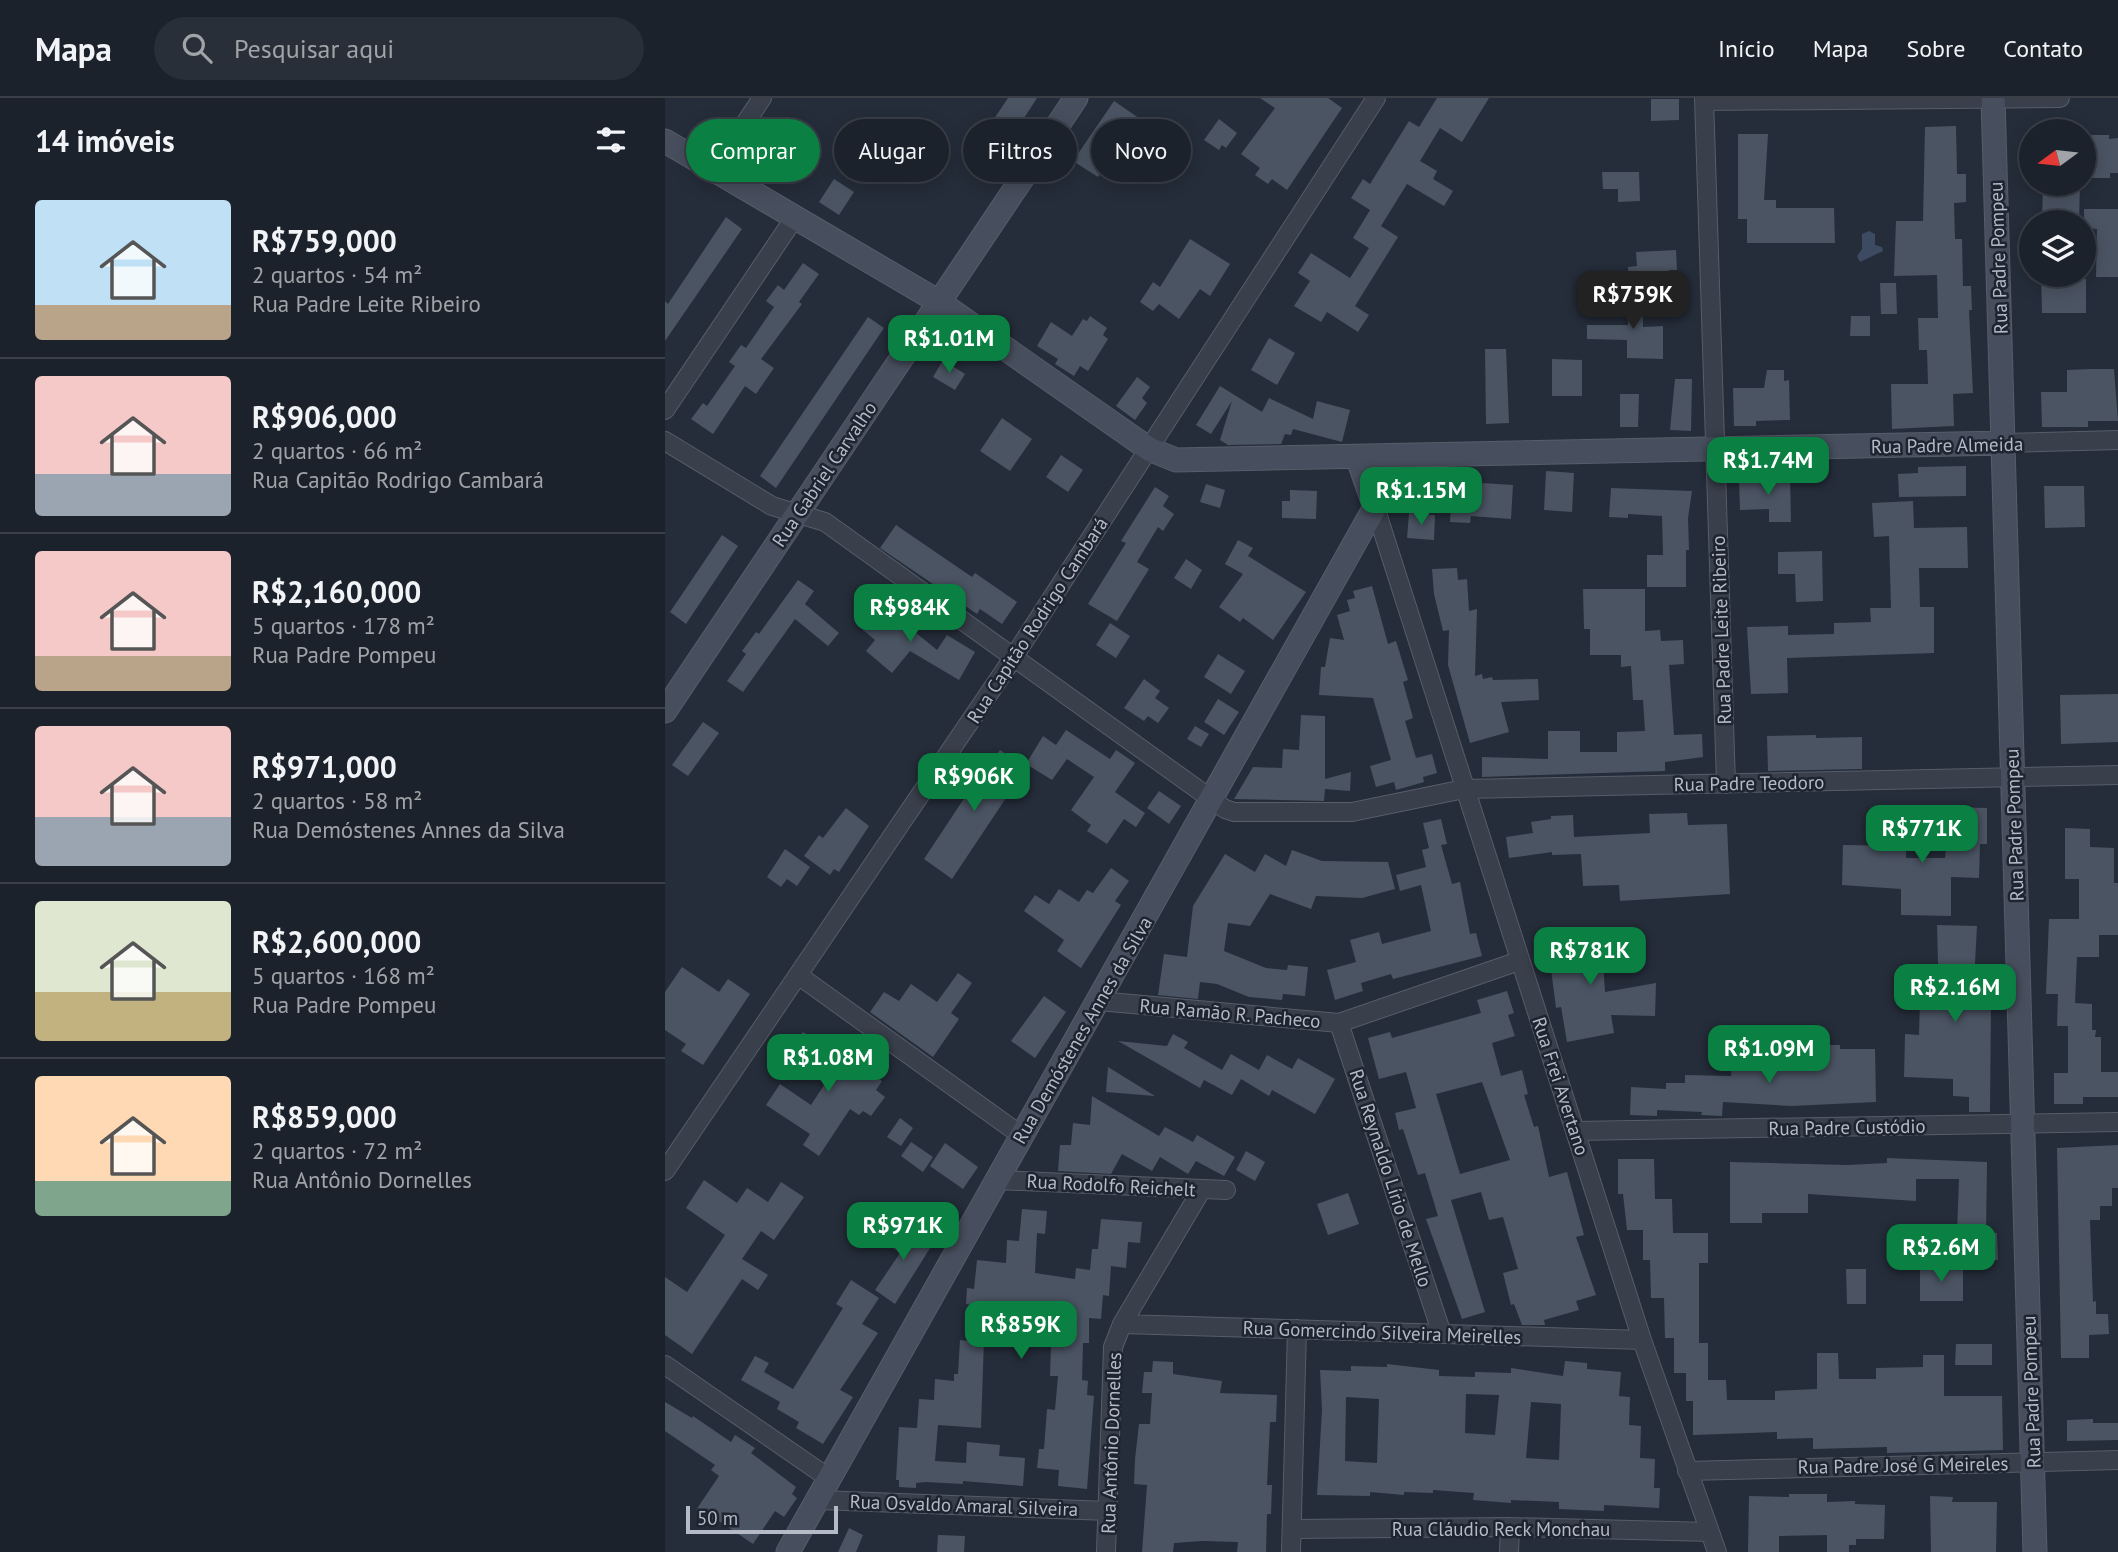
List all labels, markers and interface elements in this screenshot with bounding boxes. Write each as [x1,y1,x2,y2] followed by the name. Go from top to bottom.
[154,17,644,80] search box
[35,27,112,70] text: Mapa
[178,29,216,67] icon: search
[234,32,394,65] text: Pesquisar aqui
[1718,33,1775,64] text: Início
[1813,33,1868,64] text: Mapa
[1906,33,1965,64] text: Sobre
[2003,33,2083,64] text: Contato
[686,119,820,182] chip: Comprar
[834,119,949,182] chip: Alugar
[963,119,1077,182] chip: Filtros
[1091,119,1191,182] chip: Novo
[2019,119,2097,196] north arrow
[2019,119,2096,287] map controls
[35,121,175,160] text: 14 imóveis
[592,121,630,159] icon: filters
[1983,181,2013,335] street label: Rua Padre Pompeu
[2019,210,2096,287] button: layers
[252,221,397,260] text: R$759,000
[91,228,175,312] icon: home
[252,260,422,289] text: 2 quartos · 54 m²
[1576,272,1690,331] pin: R$759K
[1593,279,1673,308] text: R$759K
[252,289,481,318] text: Rua Padre Leite Ribeiro
[884,316,1014,375] pin: R$1.01M
[904,323,994,352] text: R$1.01M
[252,397,397,436] text: R$906,000
[766,397,882,551] street label: Rua Gabriel Carvalho
[91,404,175,488] icon: home
[1871,432,2023,458] street label: Rua Padre Almeida
[252,436,422,465] text: 2 quartos · 66 m²
[1703,438,1833,497] pin: R$1.74M
[1723,445,1813,474] text: R$1.74M
[252,465,544,494] text: Rua Capitão Rodrigo Cambará
[1356,468,1486,527] pin: R$1.15M
[1376,475,1466,504] text: R$1.15M
[961,512,1113,728] street label: Rua Capitão Rodrigo Cambará
[1706,535,1736,725] street label: Rua Padre Leite Ribeiro
[252,572,421,611] text: R$2,160,000
[91,579,175,663] icon: home
[853,584,967,644] pin: R$984K
[870,592,950,621] text: R$984K
[252,611,435,640] text: 5 quartos · 178 m²
[252,640,436,669] text: Rua Padre Pompeu
[252,747,397,786] text: R$971,000
[1999,748,2029,902] street label: Rua Padre Pompeu
[91,754,175,838] icon: home
[917,754,1031,813] pin: R$906K
[934,761,1014,790] text: R$906K
[1673,770,1825,796] street label: Rua Padre Teodoro
[252,786,422,815] text: 2 quartos · 58 m²
[1865,806,1979,865] pin: R$771K
[1882,813,1962,842] text: R$771K
[252,815,565,844] text: Rua Demóstenes Annes da Silva
[1007,912,1157,1148] street label: Rua Demóstenes Annes da Silva
[252,922,421,961] text: R$2,600,000
[1533,928,1647,987] pin: R$781K
[91,929,175,1013] icon: home
[1550,935,1630,964] text: R$781K
[252,961,435,990] text: 5 quartos · 168 m²
[1890,964,2020,1024] pin: R$2.16M
[1910,972,2000,1001] text: R$2.16M
[252,990,436,1019] text: Rua Padre Pompeu
[1139,993,1321,1033] street label: Rua Ramão R. Pacheco
[1527,1014,1595,1158] street label: Rua Frei Avertano
[1704,1026,1834,1085] pin: R$1.09M
[1724,1033,1814,1062] text: R$1.09M
[763,1034,893,1094] pin: R$1.08M
[783,1042,873,1071] text: R$1.08M
[1344,1066,1438,1290] street label: Rua Reynaldo Lírio de Mello
[252,1097,397,1136] text: R$859,000
[91,1104,175,1188] icon: home
[1768,1114,1926,1140] street label: Rua Padre Custódio
[252,1136,422,1165] text: 2 quartos · 72 m²
[252,1165,472,1194] text: Rua Antônio Dornelles
[1026,1169,1197,1201] street label: Rua Rodolfo Reichelt
[846,1202,960,1262] pin: R$971K
[863,1210,943,1239] text: R$971K
[1884,1224,1998,1284] pin: R$2.6M
[1902,1232,1980,1261] text: R$2.6M
[964,1302,1078,1361] pin: R$859K
[981,1309,1061,1338] text: R$859K
[1242,1315,1522,1349] street label: Rua Gomercindo Silveira Meirelles
[2016,1315,2046,1469] street label: Rua Padre Pompeu
[1096,1352,1126,1534] street label: Rua Antônio Dornelles
[1797,1451,2009,1479] street label: Rua Padre José G Meireles
[849,1489,1079,1521] street label: Rua Osvaldo Amaral Silveira
[686,1503,838,1535] scale bar
[697,1506,738,1530] text: 50 m
[1392,1517,1610,1541] street label: Rua Cláudio Reck Monchau

